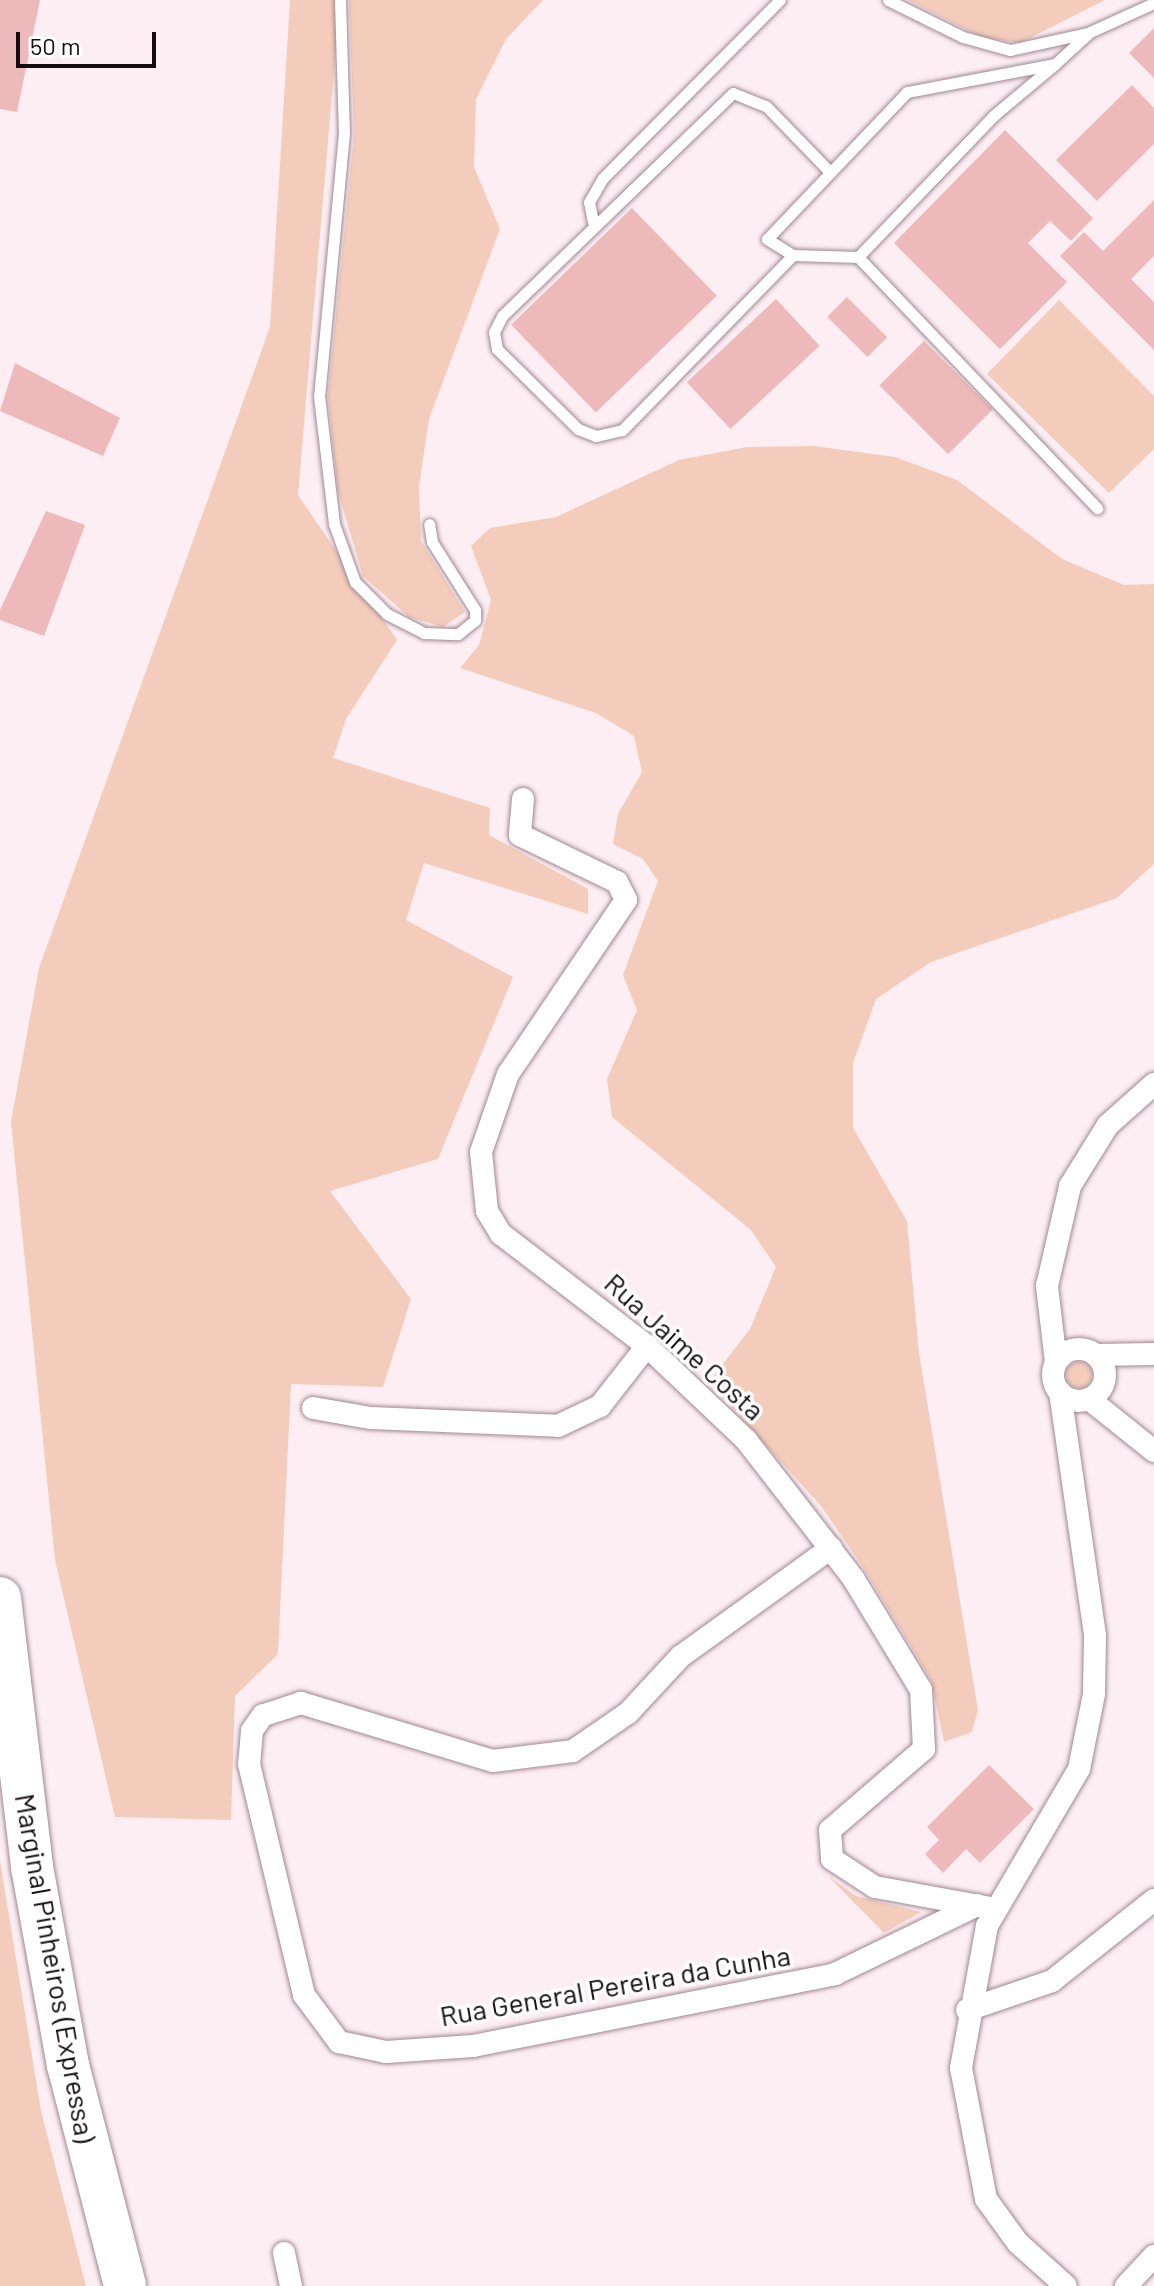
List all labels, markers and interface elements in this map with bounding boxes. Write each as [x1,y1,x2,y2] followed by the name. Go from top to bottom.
[20,16,160,66] scale bar
[30,31,81,60] text: 50 m
[598,1265,772,1427] street label: Rua Jaime Costa
[9,1791,103,2145] street label: Marginal Pinheiros (Expressa)
[437,1938,793,2032] street label: Rua General Pereira da Cunha

